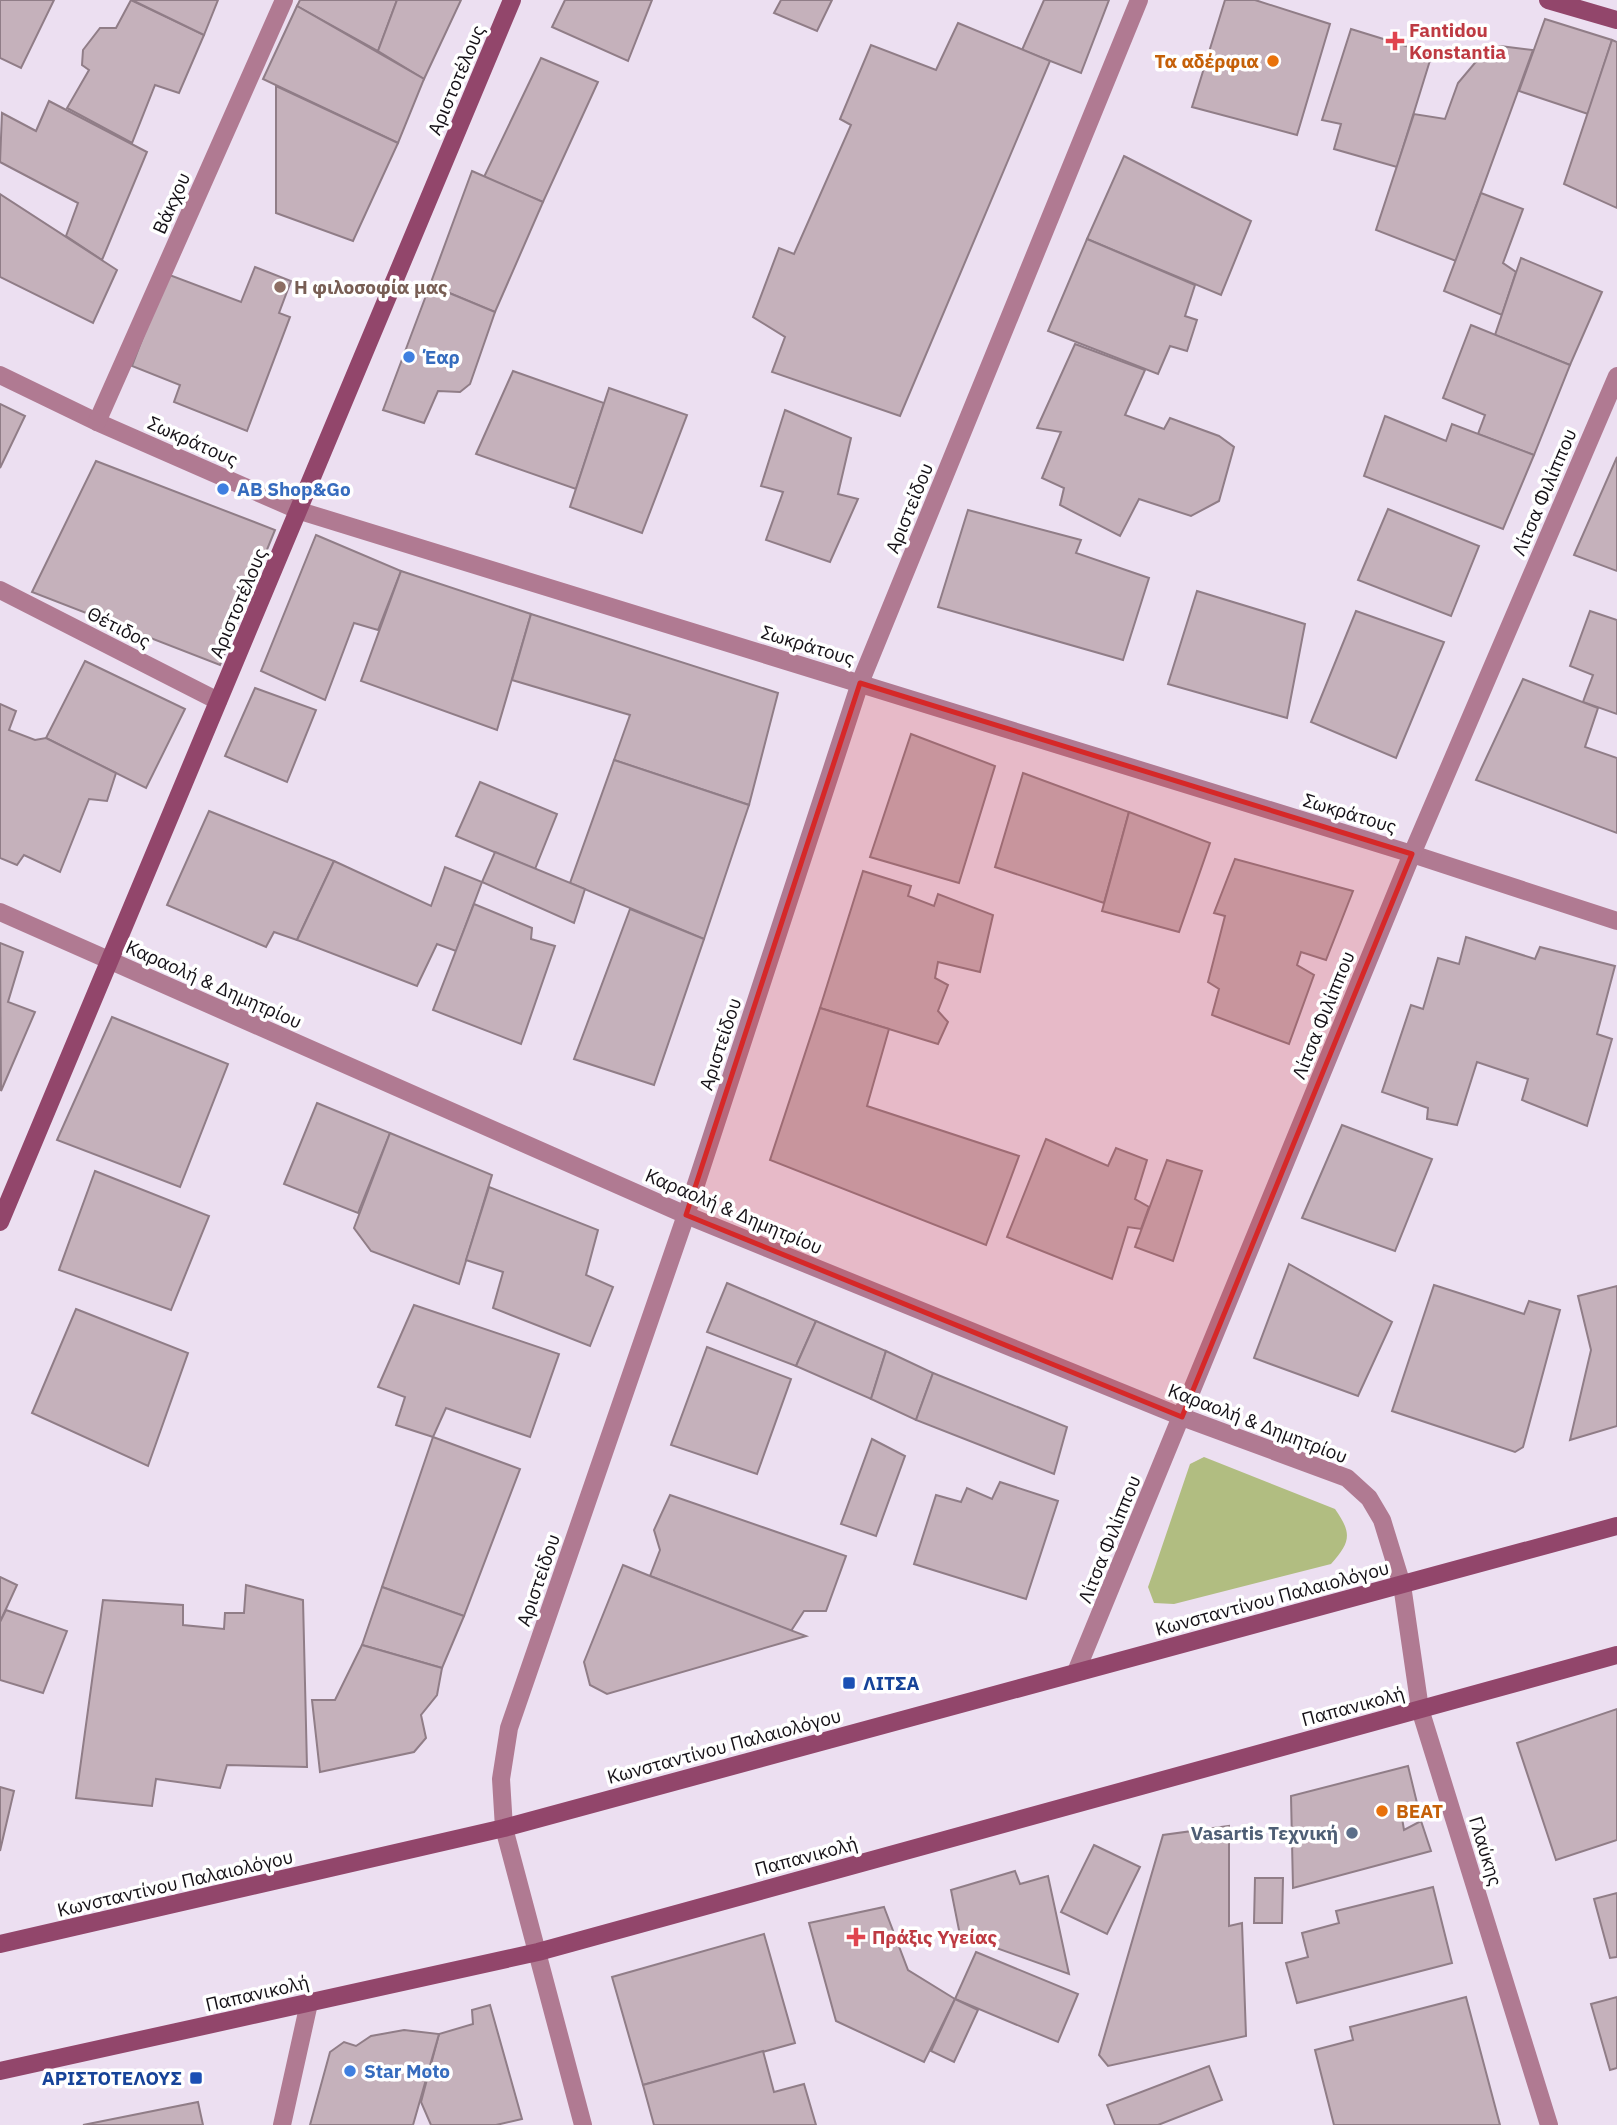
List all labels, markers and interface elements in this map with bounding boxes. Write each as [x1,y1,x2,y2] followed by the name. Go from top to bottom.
[1409,18,1506,64] place label: Fantidou Konstantia
[422,21,490,139] street label: Αριστοτέλους
[1387,33,1403,49] marker: Fantidou Konstantia
[1155,49,1259,73] place label: Τα αδέρφια
[1265,53,1281,69] marker: Τα αδέρφια
[147,168,195,238] street label: Βάκχου
[294,275,448,299] place label: Η φιλοσοφία μας
[272,279,288,295] marker: Η φιλοσοφία μας
[422,345,460,369] place label: Έαρ
[401,349,417,365] marker: Έαρ
[144,410,242,472] street label: Σωκράτους
[1506,425,1582,559] street label: Λίτσα Φιλίππου
[880,459,938,557] street label: Αριστείδου
[237,477,351,501] place label: ΑΒ Shop&Go
[215,481,231,497] marker: ΑΒ Shop&Go
[204,544,272,662] street label: Αριστοτέλους
[83,601,155,653] street label: Θέτιδος
[758,619,858,671] street label: Σωκράτους
[1300,787,1400,839] street label: Σωκράτους
[122,934,306,1034] street label: Καραολή & Δημητρίου
[1286,947,1360,1083] street label: Λίτσα Φιλίππου
[694,995,746,1093] street label: Αριστείδου
[642,1163,826,1259] street label: Καραολή & Δημητρίου
[1165,1378,1351,1468] street label: Καραολή & Δημητρίου
[1072,1471,1146,1607] street label: Λίτσα Φιλίππου
[511,1531,565,1629] street label: Αριστείδου
[1152,1555,1392,1641] street label: Κωνσταντίνου Παλαιολόγου
[863,1671,920,1695] place label: ΛΙΤΣΑ
[841,1675,857,1691] marker: ΛΙΤΣΑ
[1299,1681,1407,1731] street label: Παπανικολή
[604,1703,844,1789] street label: Κωνσταντίνου Παλαιολόγου
[1396,1799,1443,1823] place label: ΒΕΑΤ
[1374,1803,1390,1819] marker: ΒΕΑΤ
[1464,1813,1508,1889] street label: Γλαύκης
[1191,1821,1338,1845] place label: Vasartis Τεχνική
[1344,1825,1360,1841] marker: Vasartis Τεχνική
[752,1831,860,1881] street label: Παπανικολή
[55,1844,295,1922] street label: Κωνσταντίνου Παλαιολόγου
[872,1925,997,1949] place label: Πράξις Υγείας
[846,1927,866,1947] marker: Πράξις Υγείας
[203,1969,311,2017] street label: Παπανικολή
[364,2059,450,2083] place label: Star Moto
[342,2063,358,2079] marker: Star Moto
[42,2066,182,2090] place label: ΑΡΙΣΤΟΤΕΛΟΥΣ
[188,2070,204,2086] marker: ΑΡΙΣΤΟΤΕΛΟΥΣ

